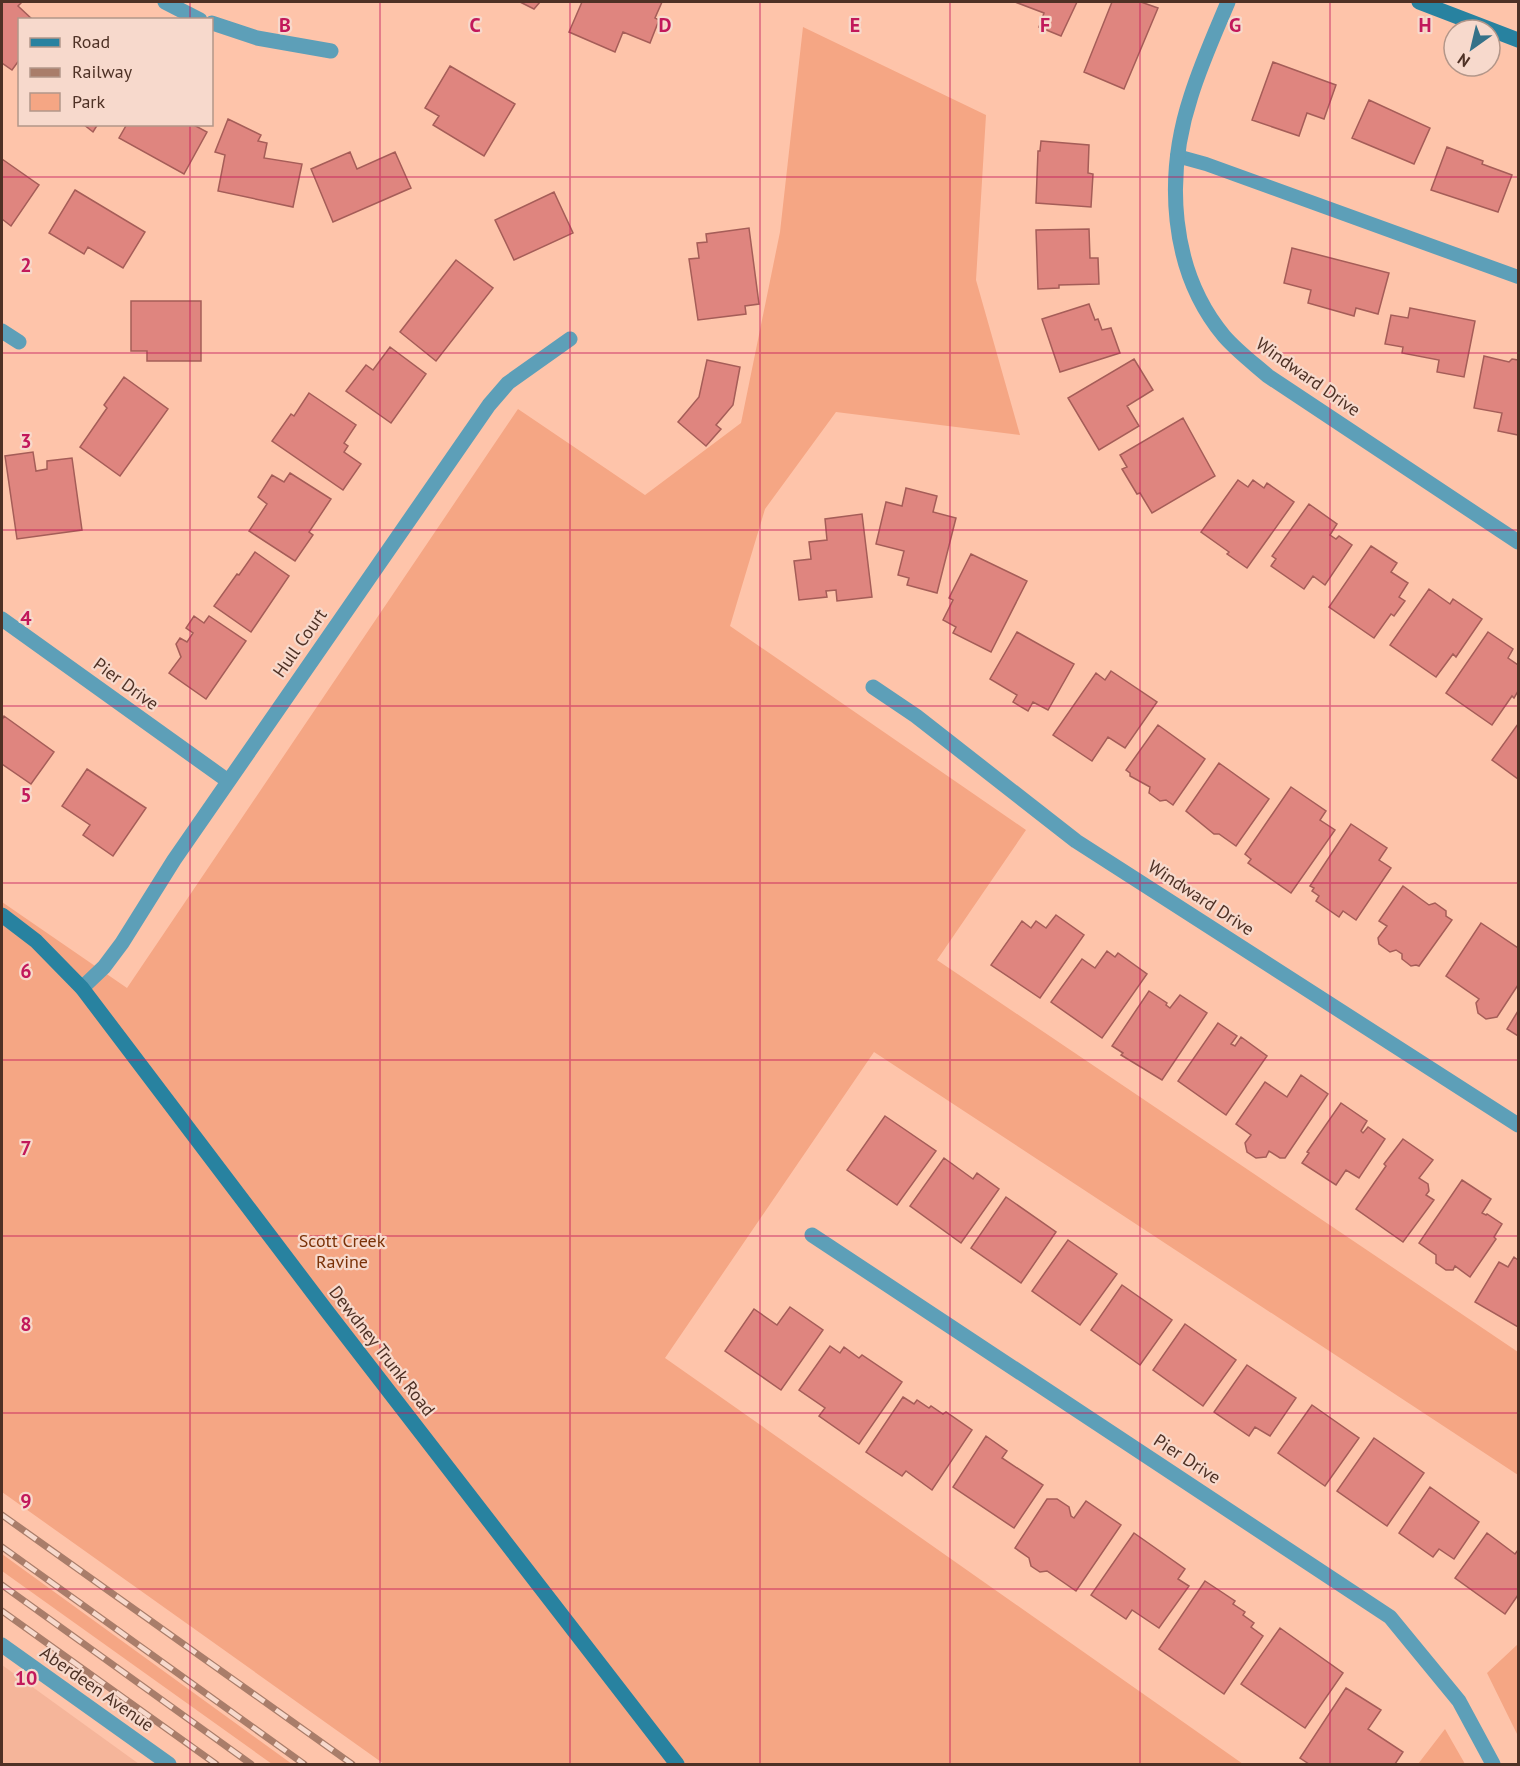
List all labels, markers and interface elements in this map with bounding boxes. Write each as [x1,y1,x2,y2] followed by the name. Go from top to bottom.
[279,12,291,38] text: B
[469,12,481,38] text: C
[659,12,672,38] text: D
[850,12,860,38] text: E
[1040,12,1050,38] text: F
[1229,12,1241,38] text: G
[1418,12,1432,38] text: H
[18,18,213,126] legend
[1442,18,1502,78] north arrow
[72,30,110,53] text: Road
[1454,49,1474,72] text: N
[72,60,133,83] text: Railway
[72,90,105,113] text: Park
[20,252,32,278] text: 2
[1252,332,1365,421] street label: Windward Drive
[20,428,32,454] text: 3
[268,604,332,682] street label: Hull Court
[20,605,32,631] text: 4
[89,652,164,715] street label: Pier Drive
[20,782,32,808] text: 5
[1144,855,1259,941] street label: Windward Drive
[20,958,32,984] text: 6
[20,1135,32,1161] text: 7
[299,1229,386,1273] park label: Scott Creek Ravine
[324,1281,440,1420] street label: Dewdney Trunk Road
[20,1311,32,1337] text: 8
[1149,1428,1225,1489] street label: Pier Drive
[20,1488,32,1514] text: 9
[36,1641,159,1736] street label: Aberdeen Avenue
[15,1665,37,1691] text: 10

